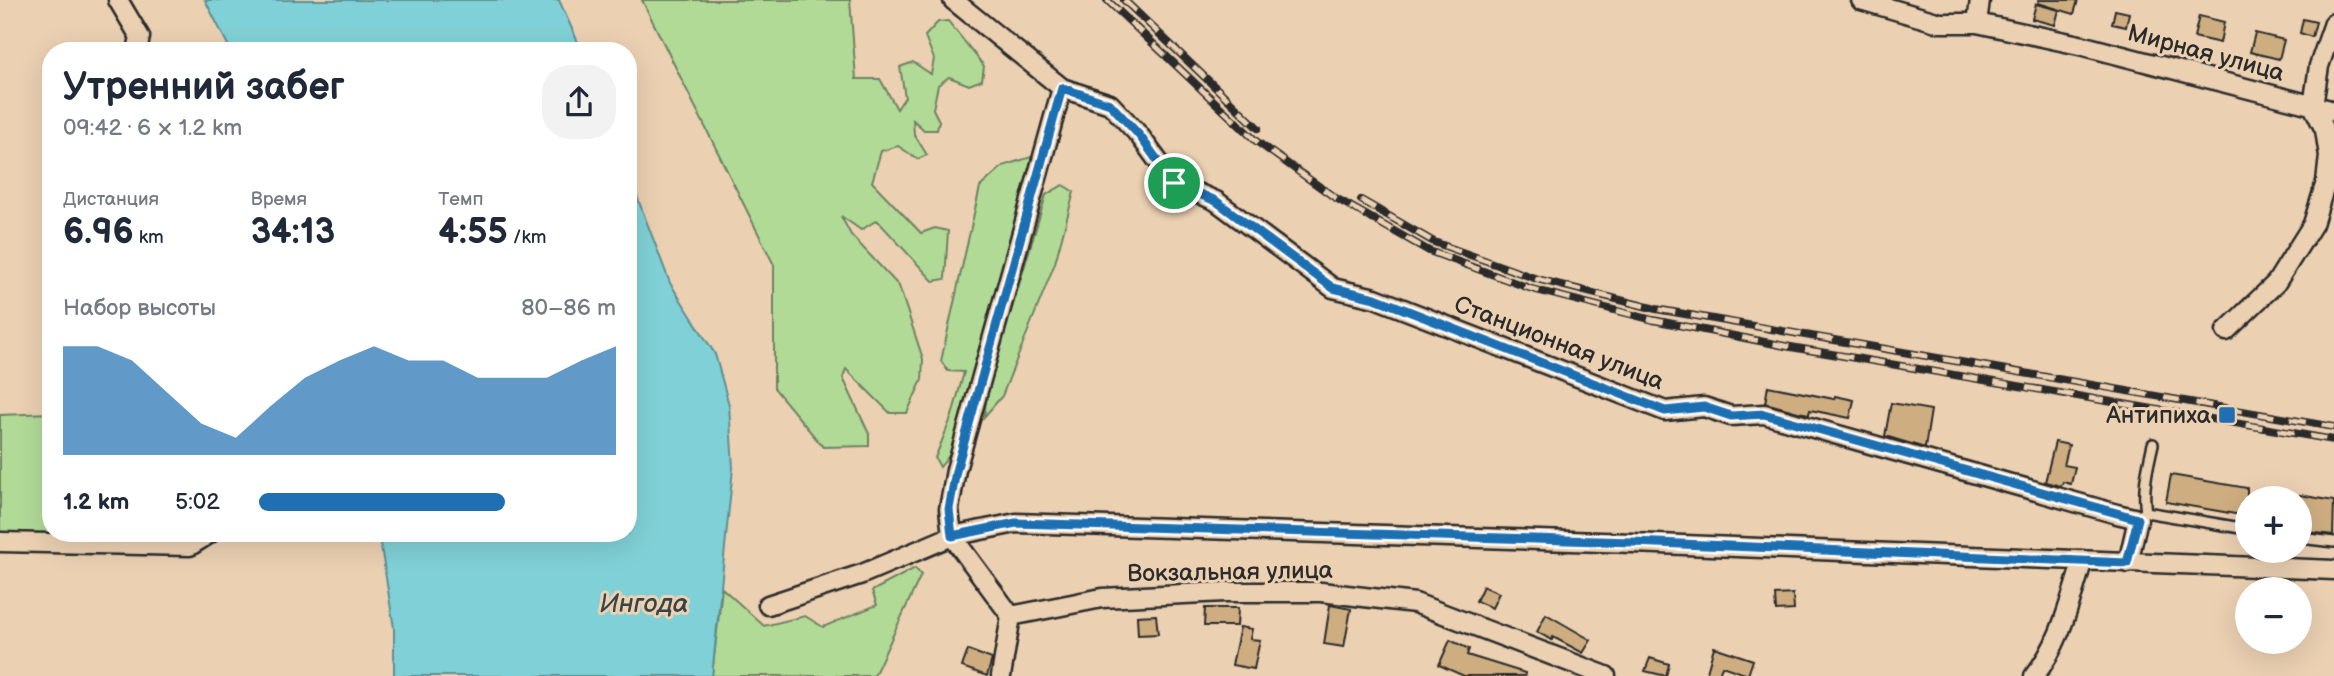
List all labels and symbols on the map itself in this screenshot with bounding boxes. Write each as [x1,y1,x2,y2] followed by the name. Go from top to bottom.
[2125,18,2287,88] street label: Мирная улица
[1144,153,1204,213] pin
[1450,290,1668,396] street label: Станционная улица
[2105,401,2211,430] place label: Антипиха
[2217,405,2237,425] marker: Антипиха
[1127,556,1333,588] street label: Вокзальная улица
[600,589,688,620] water label: Ингода

